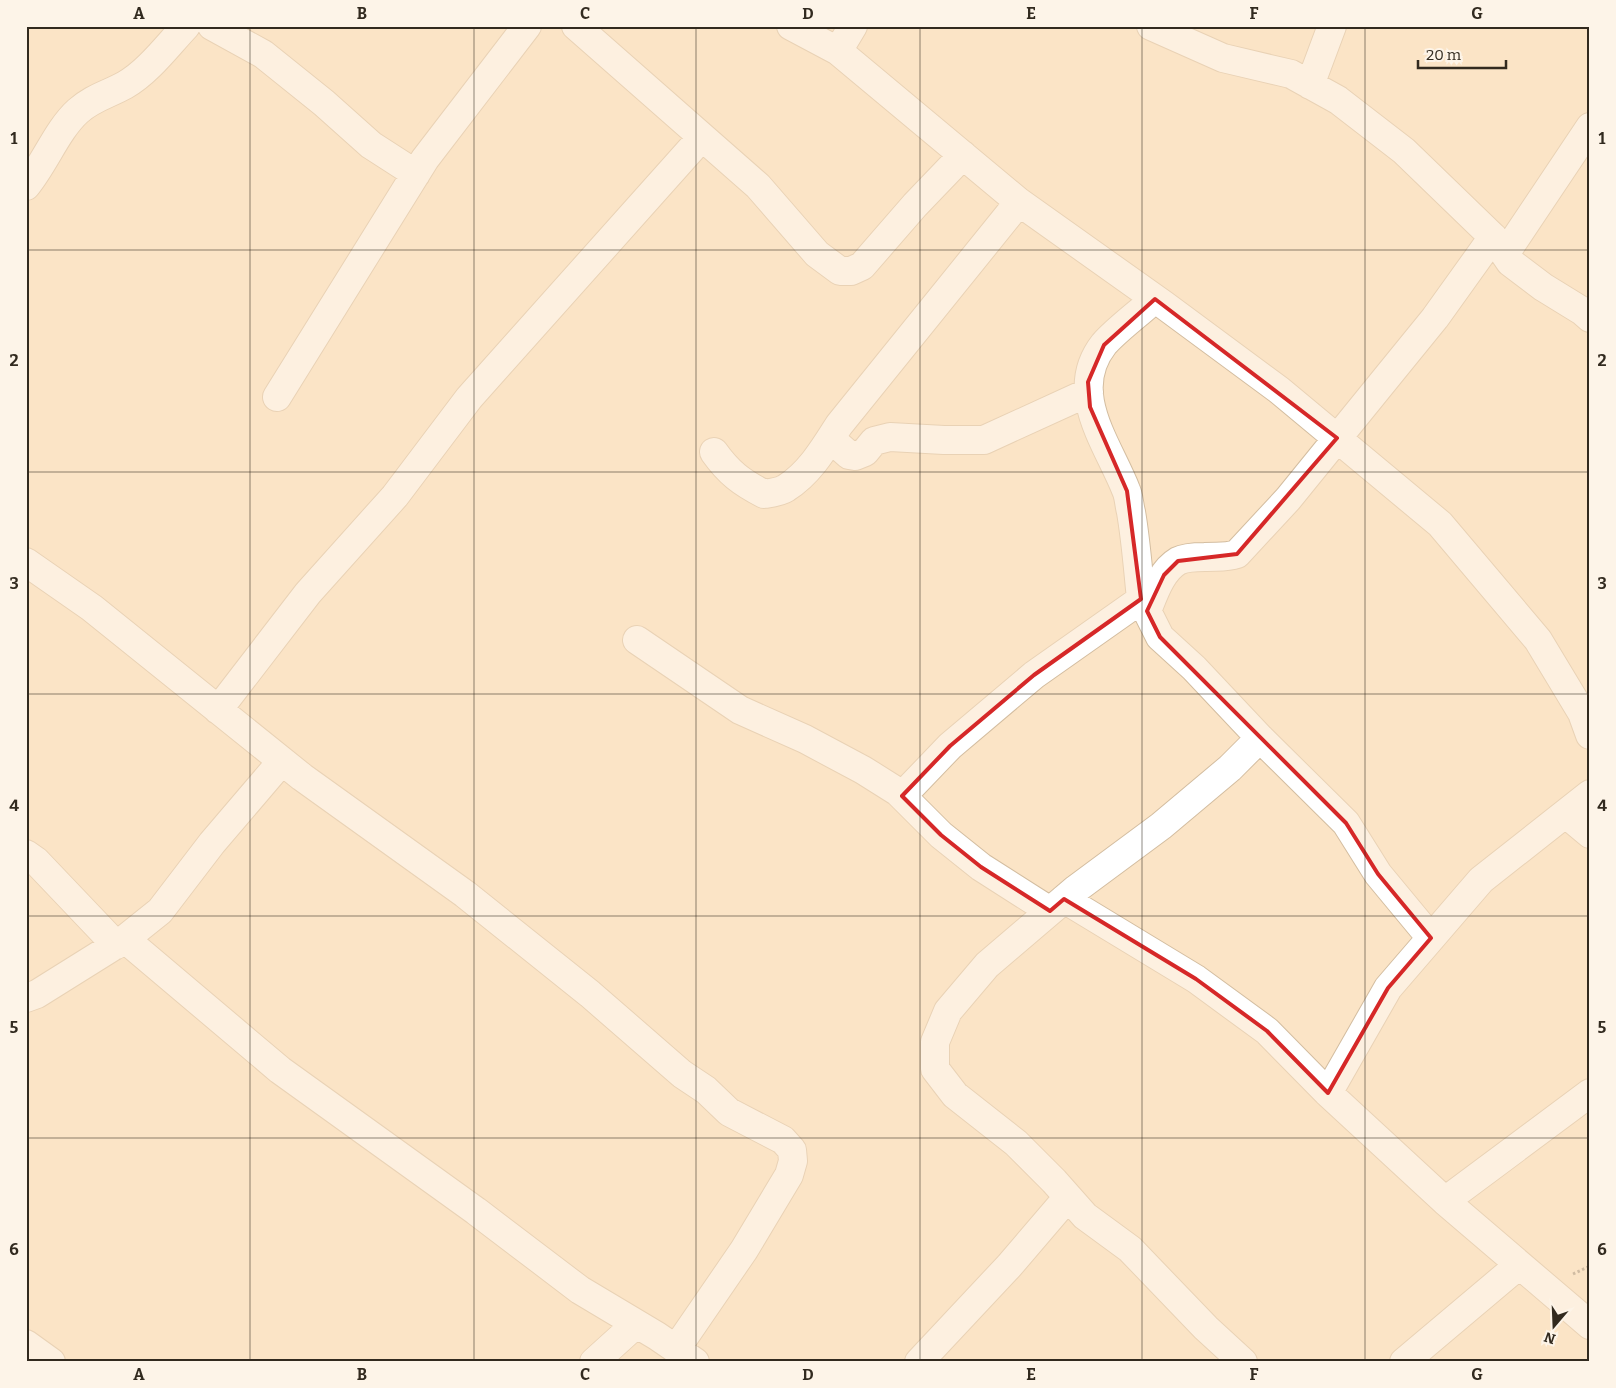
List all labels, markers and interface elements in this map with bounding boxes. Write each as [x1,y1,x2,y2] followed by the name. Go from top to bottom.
[133,4,145,23] text: A
[357,4,367,23] text: B
[580,4,590,23] text: C
[802,4,814,23] text: D
[1026,4,1036,23] text: E
[1250,4,1259,23] text: F
[1471,4,1483,23] text: G
[1418,38,1506,70] scale bar
[1426,46,1462,64] text: 20 m
[11,129,18,148] text: 1
[1599,129,1606,148] text: 1
[9,351,19,370] text: 2
[1597,351,1607,370] text: 2
[9,574,19,593] text: 3
[1597,574,1607,593] text: 3
[9,796,19,815] text: 4
[1597,796,1607,815] text: 4
[10,1018,19,1037] text: 5
[1598,1018,1607,1037] text: 5
[9,1240,19,1259] text: 6
[1597,1240,1607,1259] text: 6
[1528,1300,1578,1350] north arrow
[1542,1328,1558,1348] text: N
[133,1365,145,1384] text: A
[357,1365,367,1384] text: B
[580,1365,590,1384] text: C
[802,1365,814,1384] text: D
[1026,1365,1036,1384] text: E
[1250,1365,1259,1384] text: F
[1471,1365,1483,1384] text: G

